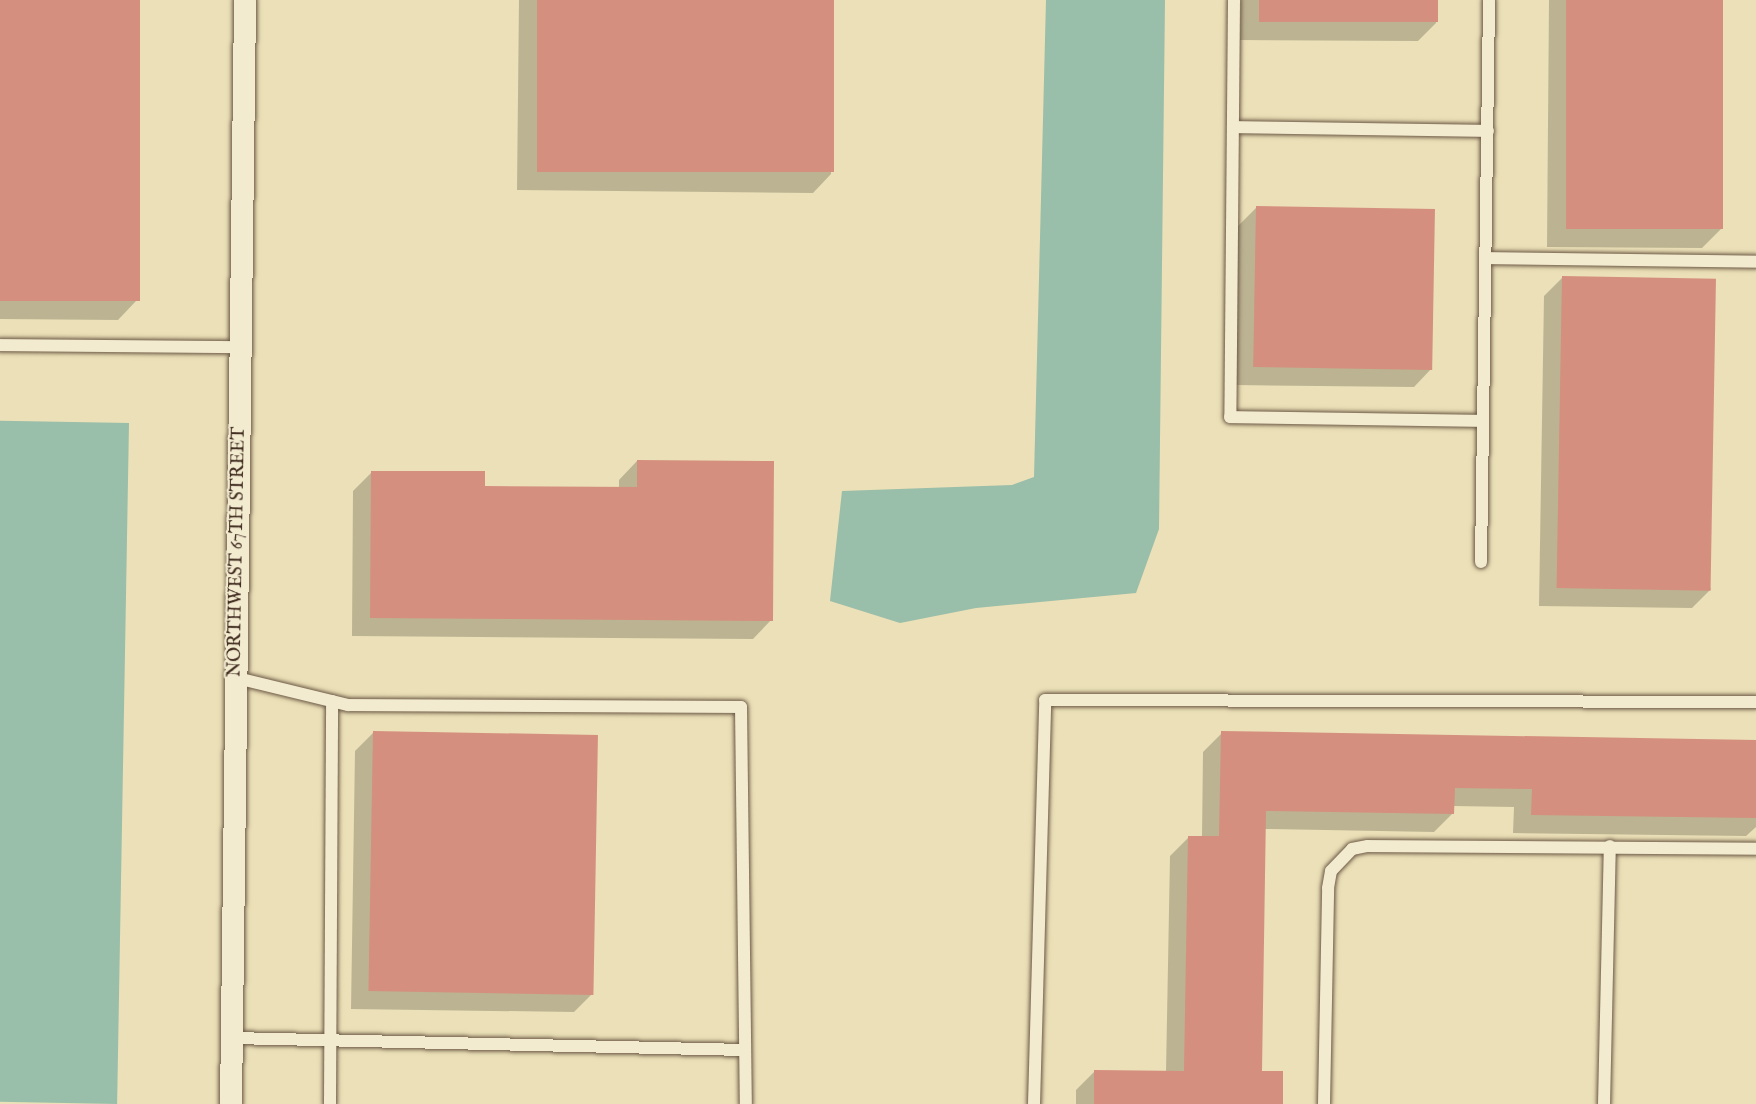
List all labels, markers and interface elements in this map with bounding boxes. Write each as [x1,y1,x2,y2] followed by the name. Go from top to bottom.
[225,427,251,677] street label: NORTHWEST 67TH STREET

